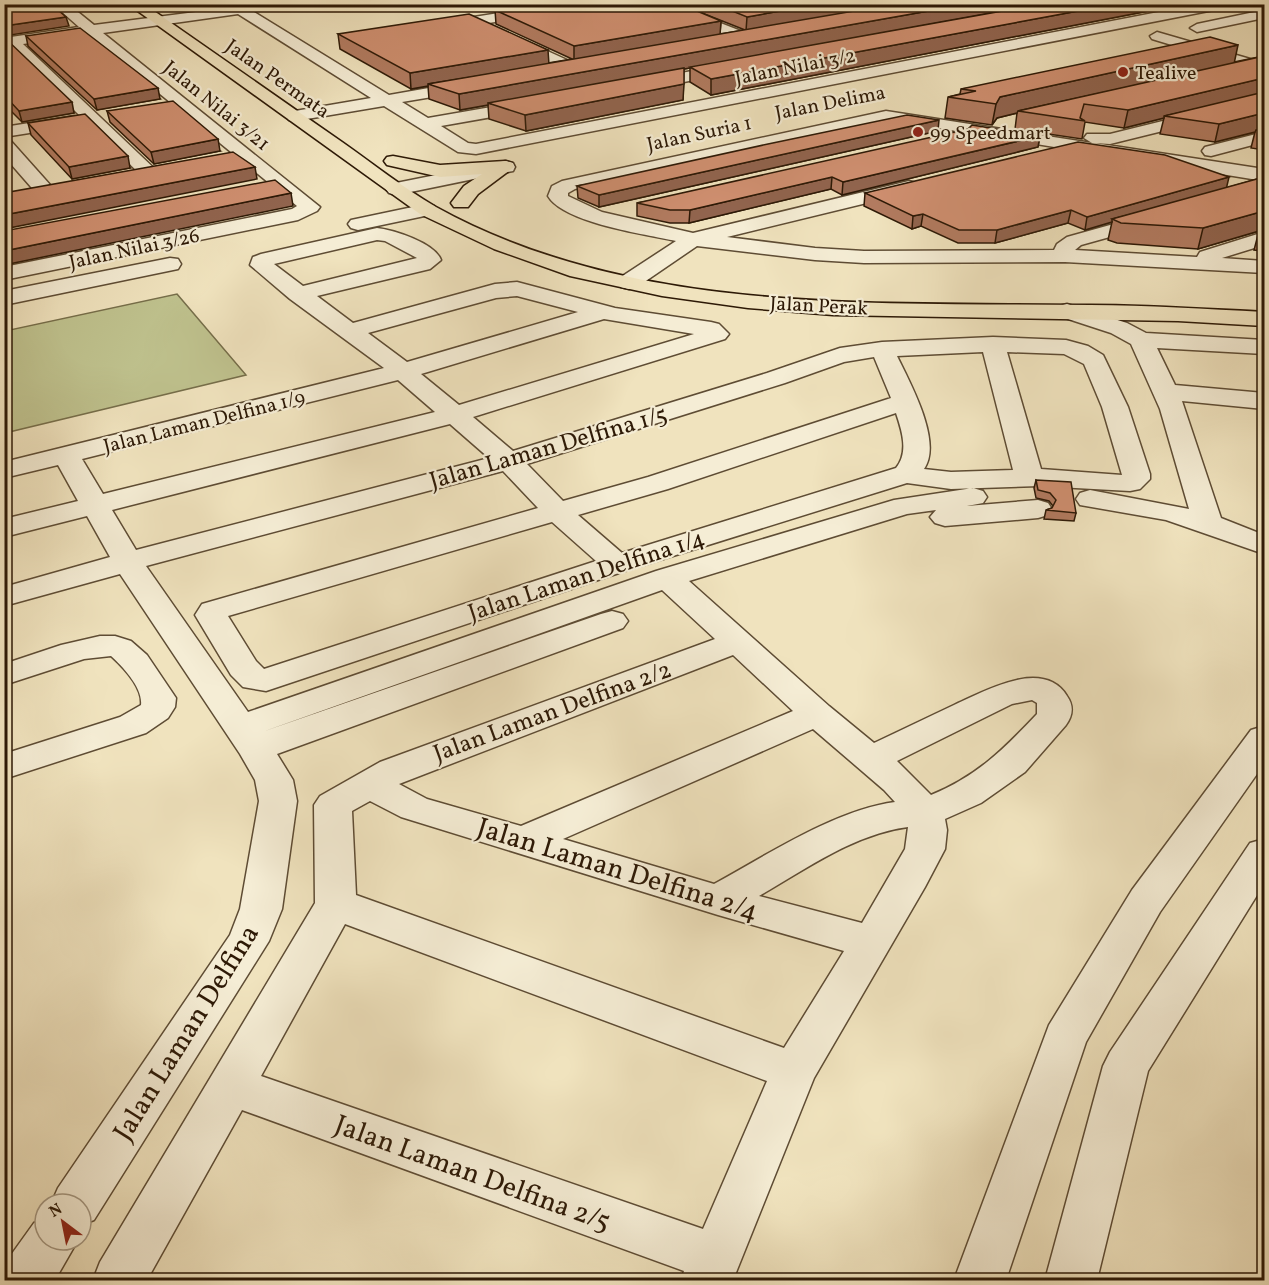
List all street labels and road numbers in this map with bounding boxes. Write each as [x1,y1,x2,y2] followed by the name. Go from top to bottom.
[219,33,335,126] street label: Jalan Permata
[733,43,858,93] street label: Jalan Nilai 3/2
[156,55,275,158] street label: Jalan Nilai 3/21
[773,80,888,128] street label: Jalan Delima
[644,110,755,160] street label: Jalan Suria 1
[67,222,202,277] street label: Jalan Nilai 3/26
[769,290,869,324] street label: Jalan Perak
[101,384,308,462] street label: Jalan Laman Delfina 1/9
[426,399,672,499] street label: Jalan Laman Delfina 1/5
[464,523,709,631] street label: Jalan Laman Delfina 1/4
[429,654,677,772] street label: Jalan Laman Delfina 2/2
[472,809,763,932] street label: Jalan Laman Delfina 2/4
[105,918,270,1149] street label: Jalan Laman Delfina
[329,1106,616,1243] street label: Jalan Laman Delfina 2/5

